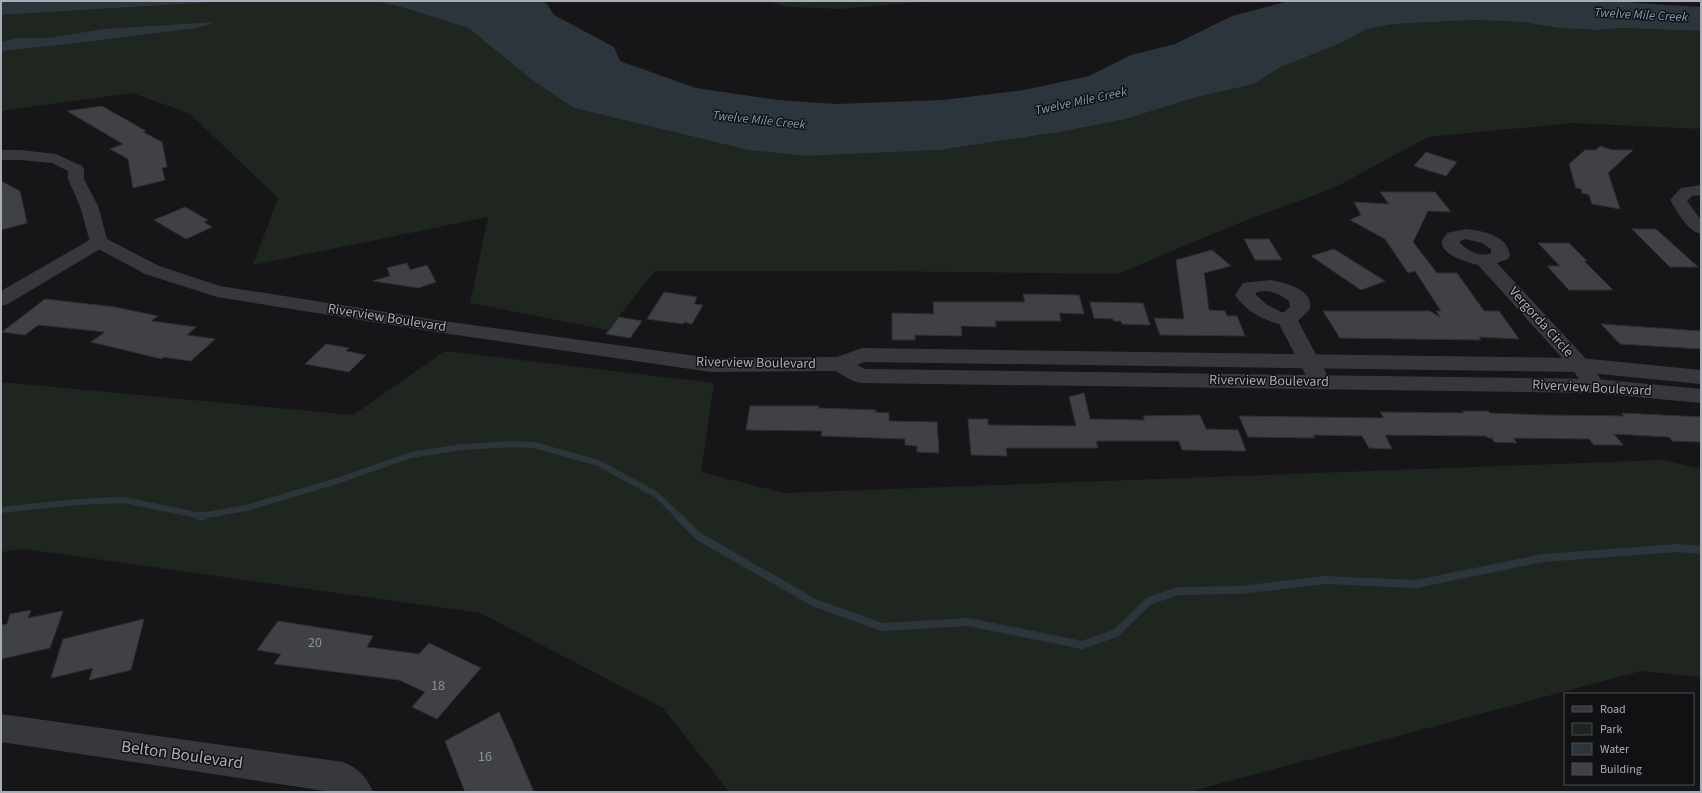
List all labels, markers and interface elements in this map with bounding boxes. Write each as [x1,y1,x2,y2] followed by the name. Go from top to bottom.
[1594,4,1689,26] water label: Twelve Mile Creek
[1033,82,1130,120] water label: Twelve Mile Creek
[711,106,807,134] water label: Twelve Mile Creek
[1504,282,1578,362] street label: Vergorda Circle
[326,299,448,337] street label: Riverview Boulevard
[696,352,816,374] street label: Riverview Boulevard
[1209,370,1329,392] street label: Riverview Boulevard
[1532,375,1652,401] street label: Riverview Boulevard
[308,633,322,653] house number: 20
[431,676,445,696] house number: 18
[1564,693,1694,785] legend
[1600,701,1626,718] text: Road
[1600,721,1622,738] text: Park
[120,735,244,775] street label: Belton Boulevard
[1600,741,1630,758] text: Water
[478,747,492,767] house number: 16
[1600,761,1642,778] text: Building

